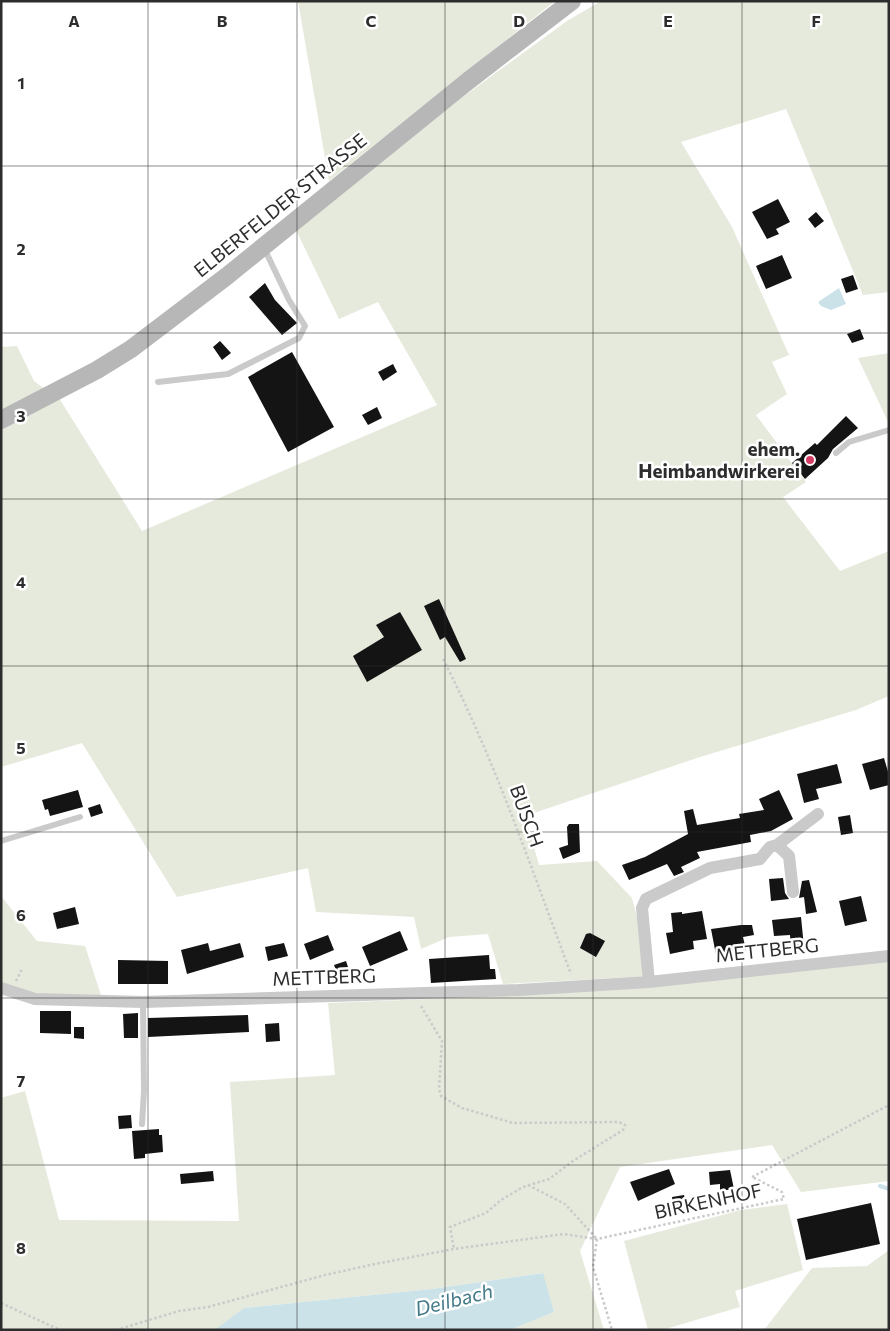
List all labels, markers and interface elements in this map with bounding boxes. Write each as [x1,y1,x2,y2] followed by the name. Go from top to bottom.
[68,11,80,30] text: A
[217,11,228,30] text: B
[366,11,377,30] text: C
[513,11,525,30] text: D
[663,11,673,30] text: E
[811,11,821,30] text: F
[17,73,25,92] text: 1
[189,128,371,281] street label: ELBERFELDER STRASSE
[16,239,26,258] text: 2
[16,406,26,425] text: 3
[638,437,800,482] place label: ehem. Heimbandwirkerei
[804,454,816,466] marker: ehem. Heimbandwirkerei
[16,572,26,591] text: 4
[16,738,26,757] text: 5
[506,782,549,850] street label: BUSCH
[16,905,26,924] text: 6
[714,933,820,966] street label: METTBERG
[272,963,376,990] street label: METTBERG
[17,1071,26,1090] text: 7
[652,1178,764,1223] street label: BIRKENHOF
[16,1238,26,1257] text: 8
[412,1278,495,1320] water label: Deilbach

